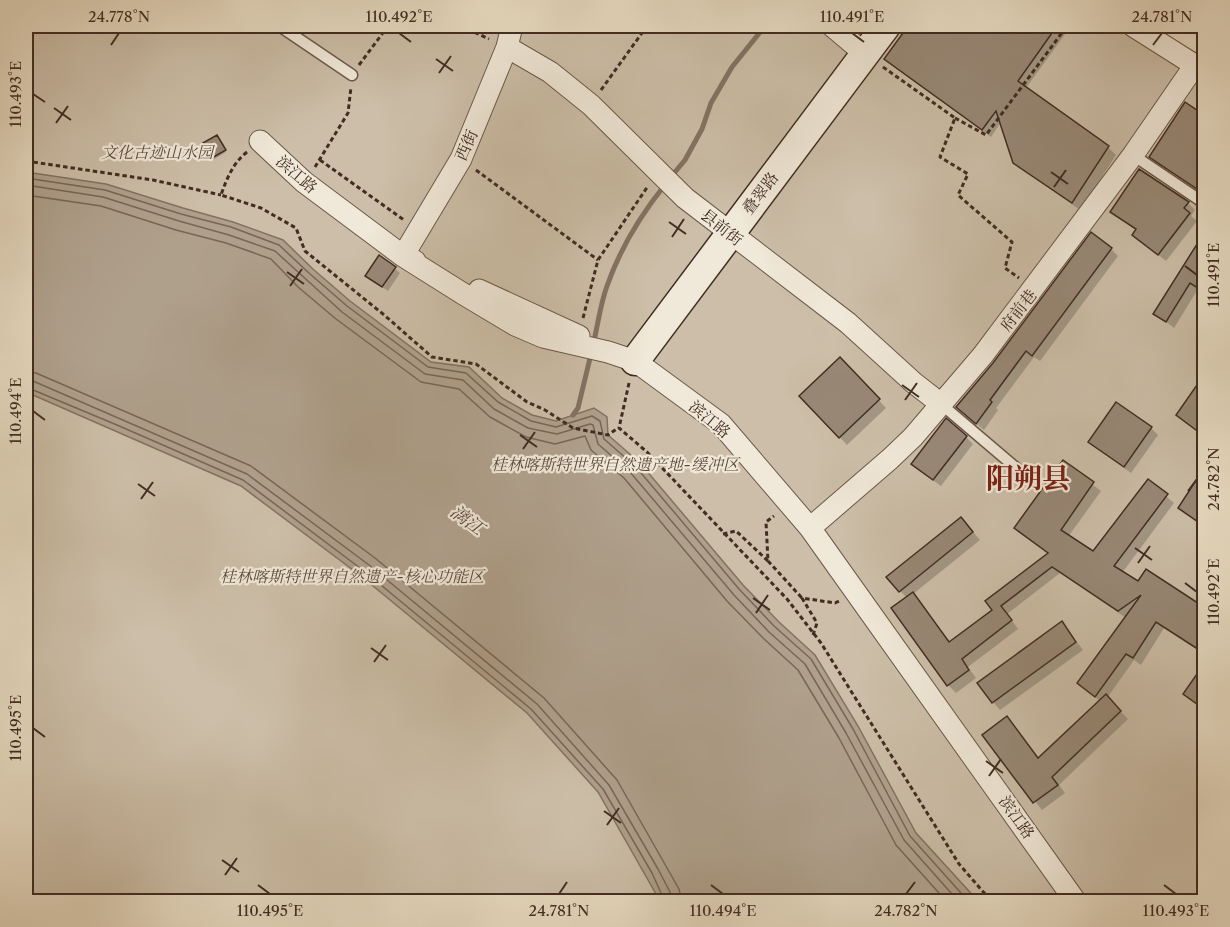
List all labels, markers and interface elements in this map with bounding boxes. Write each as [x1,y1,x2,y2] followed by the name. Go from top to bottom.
[88,7,150,26] text: 24.778°N
[365,7,433,26] text: 110.492°E
[820,7,884,26] text: 110.491°E
[1132,7,1192,26] text: 24.781°N
[6,61,25,127] text: 110.493°E
[450,126,482,164] street label: 西街
[101,142,216,162] park label: 文化古迹山水园
[272,151,322,197] street label: 滨江路
[738,168,782,218] street label: 叠翠路
[697,204,747,250] street label: 县前街
[1204,243,1223,307] text: 110.491°E
[995,285,1041,335] street label: 府前巷
[6,377,25,445] text: 110.494°E
[685,396,735,442] street label: 滨江路
[1204,447,1223,511] text: 24.782°N
[491,454,741,474] park label: 桂林喀斯特世界自然遗产地-缓冲区
[986,461,1070,495] district label: 阳朔县
[446,500,490,541] water label: 漓江
[1204,558,1223,626] text: 110.492°E
[220,566,486,586] park label: 桂林喀斯特世界自然遗产-核心功能区
[6,695,25,761] text: 110.495°E
[995,792,1039,842] street label: 滨江路
[237,901,303,920] text: 110.495°E
[529,901,589,920] text: 24.781°N
[689,901,757,920] text: 110.494°E
[874,901,938,920] text: 24.782°N
[1143,901,1209,920] text: 110.493°E

